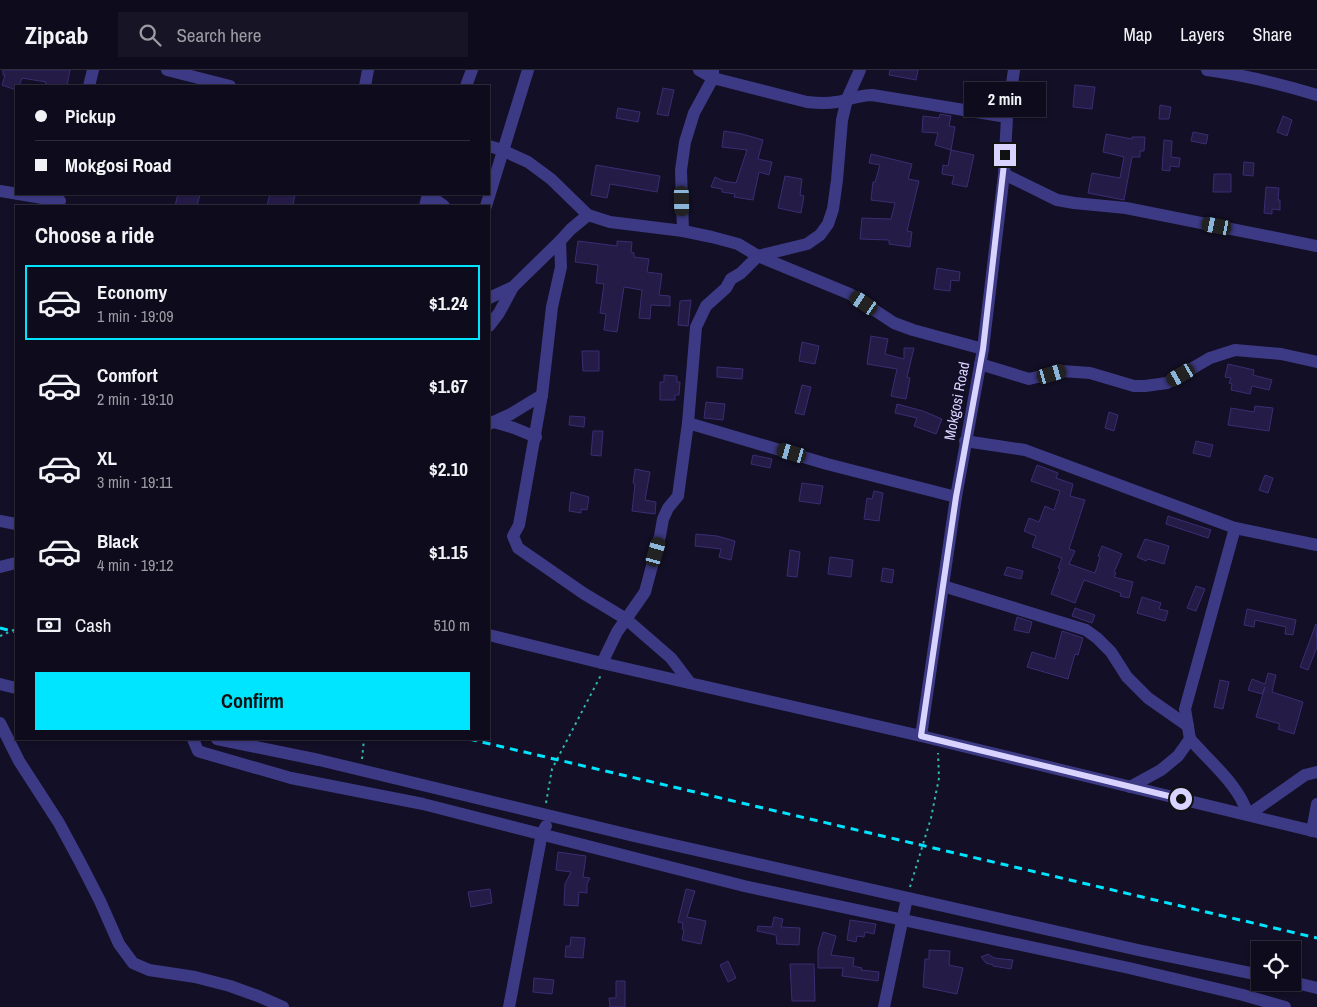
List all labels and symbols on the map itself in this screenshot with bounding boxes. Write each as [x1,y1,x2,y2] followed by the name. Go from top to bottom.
[964,82,1046,118] callout: 2 min
[994,144,1016,166] route end
[674,186,689,216] car
[1200,216,1233,236] car
[847,288,880,318] car
[939,360,974,442] street label: Mokgosi Road
[1164,361,1197,389] car
[1035,363,1068,385] car
[775,442,808,464] car
[644,536,667,568] car
[1170,788,1192,810] route start

